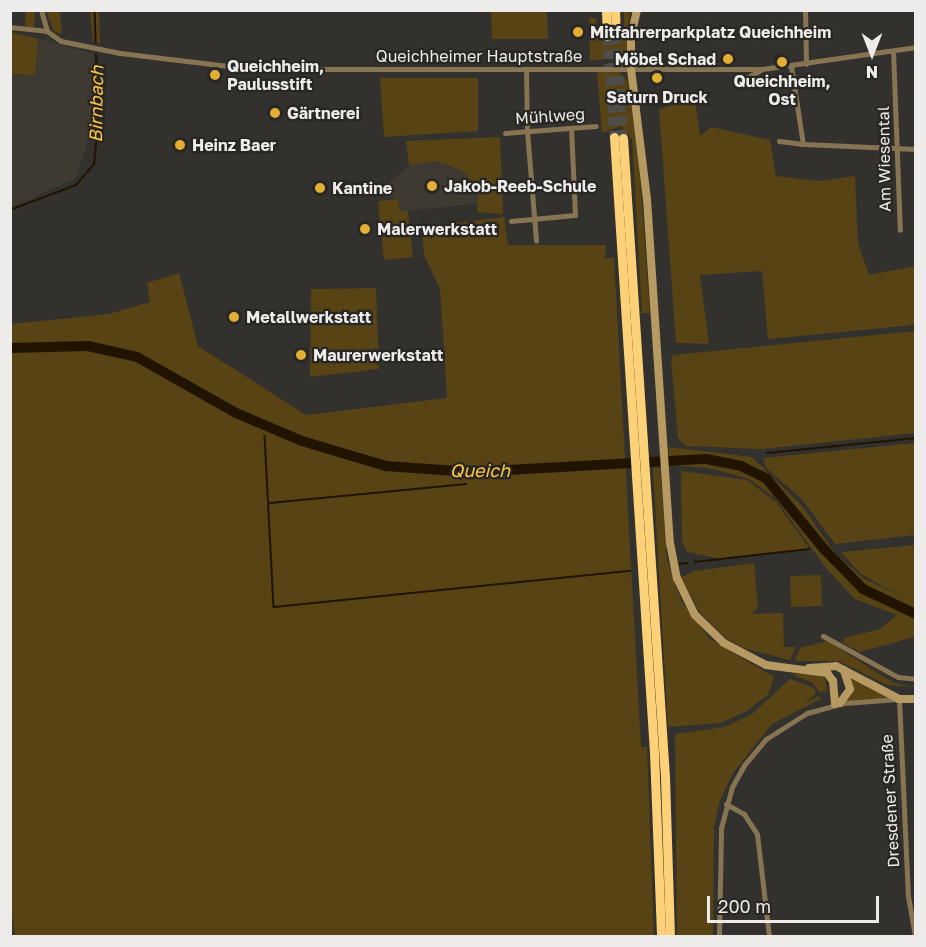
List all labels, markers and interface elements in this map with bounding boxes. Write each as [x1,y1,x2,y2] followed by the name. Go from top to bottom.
[590,22,831,42] place label: Mitfahrerparkplatz Queichheim
[842,24,902,84] north arrow
[571,25,585,39] marker: Mitfahrerparkplatz Queichheim
[376,46,582,66] street label: Queichheimer Hauptstraße
[615,49,716,69] place label: Möbel Schad
[721,52,735,66] marker: Möbel Schad
[775,55,789,69] marker: Queichheim, Ost
[227,56,324,94] place label: Queichheim, Paulusstift
[866,62,878,82] text: N
[85,65,107,143] water label: Birnbach
[208,68,222,82] marker: Queichheim, Paulusstift
[650,71,664,85] marker: Saturn Druck
[733,71,831,109] place label: Queichheim, Ost
[606,87,708,107] place label: Saturn Druck
[287,103,360,123] place label: Gärtnerei
[514,104,586,128] street label: Mühlweg
[268,106,282,120] marker: Gärtnerei
[873,106,895,212] street label: Am Wiesental
[192,135,276,155] place label: Heinz Baer
[173,138,187,152] marker: Heinz Baer
[444,176,596,196] place label: Jakob-Reeb-Schule
[332,178,392,198] place label: Kantine
[425,179,439,193] marker: Jakob-Reeb-Schule
[313,181,327,195] marker: Kantine
[377,219,497,239] place label: Malerwerkstatt
[358,222,372,236] marker: Malerwerkstatt
[246,307,371,327] place label: Metallwerkstatt
[227,310,241,324] marker: Metallwerkstatt
[313,345,443,365] place label: Maurerwerkstatt
[294,348,308,362] marker: Maurerwerkstatt
[450,459,510,481] water label: Queich
[877,734,903,868] street label: Dresdener Straße
[710,884,882,922] scale bar
[718,895,771,917] text: 200 m

